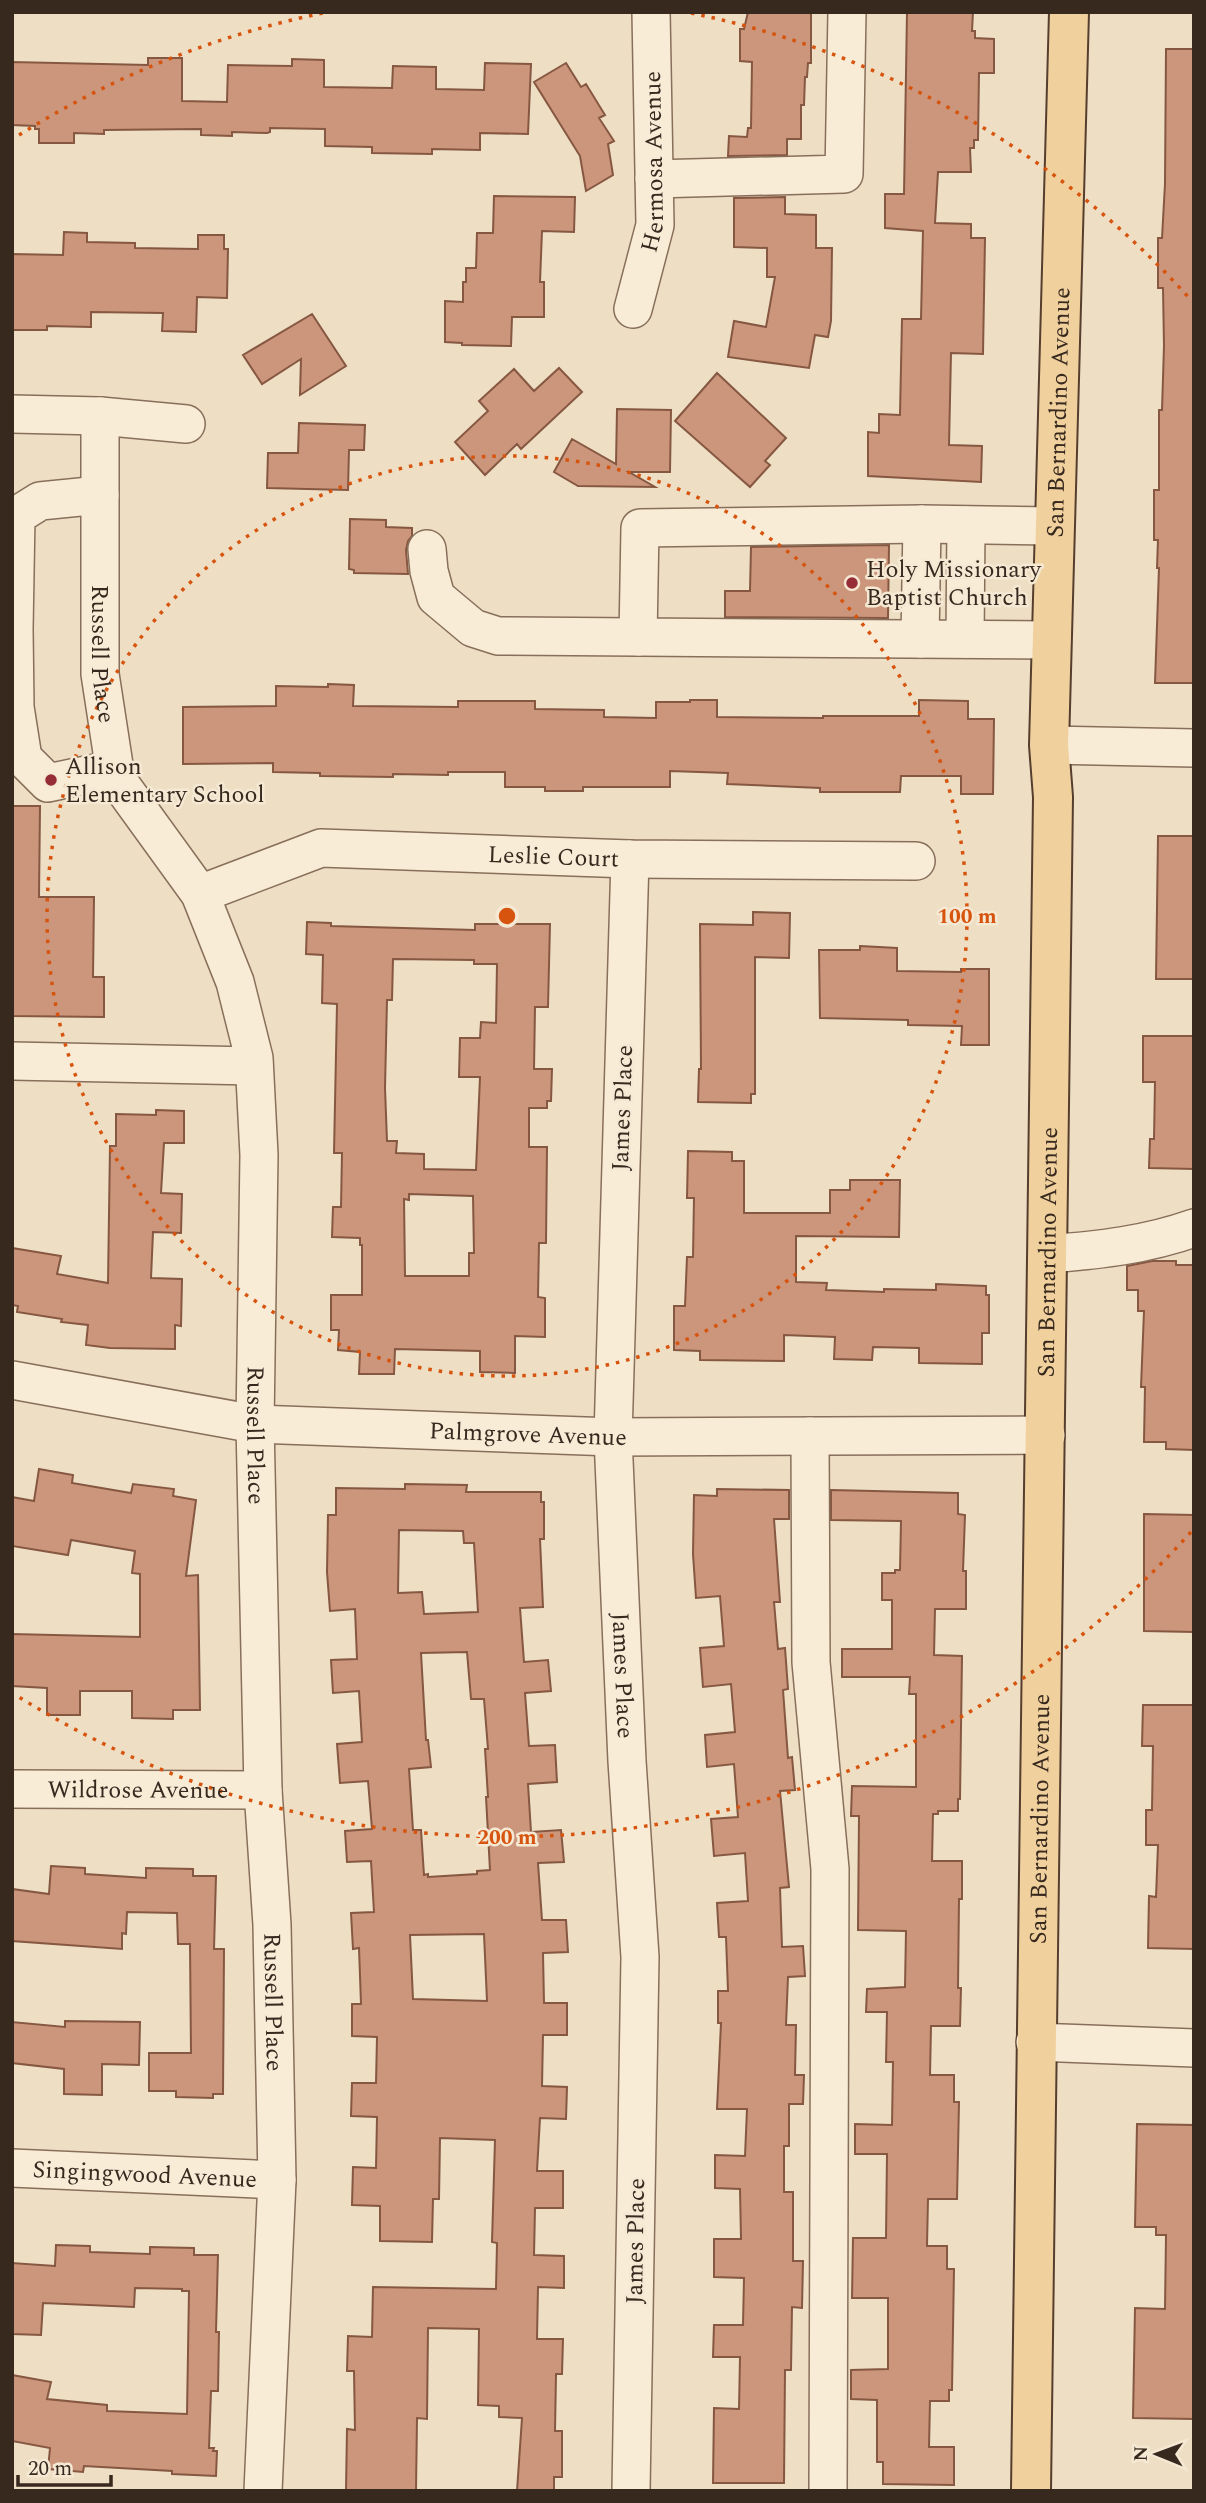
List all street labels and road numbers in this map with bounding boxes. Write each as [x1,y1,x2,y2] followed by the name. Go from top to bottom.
[632,71,674,257] street label: Hermosa Avenue
[1038,287,1080,538] street label: San Bernardino Avenue
[81,585,124,726] street label: Russell Place
[487,837,620,878] street label: Leslie Court
[603,1044,643,1172] street label: James Place
[1029,1127,1068,1378] street label: San Bernardino Avenue
[236,1366,274,1505] street label: Russell Place
[428,1413,627,1456] street label: Palmgrove Avenue
[602,1612,643,1739] street label: James Place
[1021,1694,1060,1945] street label: San Bernardino Avenue
[47,1772,229,1809] street label: Wildrose Avenue
[253,1932,292,2072] street label: Russell Place
[32,2152,258,2198] street label: Singingwood Avenue
[617,2178,655,2304] street label: James Place

